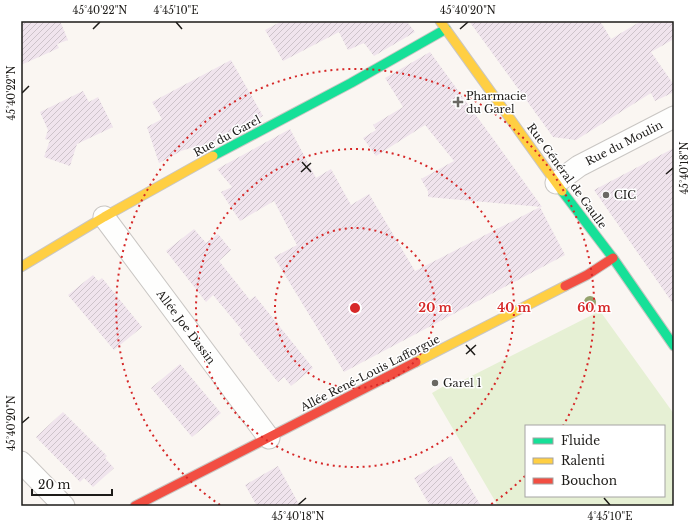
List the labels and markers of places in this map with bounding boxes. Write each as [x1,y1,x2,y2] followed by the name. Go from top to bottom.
[466,89,526,116] place label: Pharmacie du Garel
[453,97,463,107] marker: Pharmacie du Garel
[614,188,636,202] place label: CIC
[601,190,611,200] marker: CIC
[348,301,362,315] centre of rings
[443,376,482,390] place label: Garel 1
[430,378,440,388] marker: Garel 1

